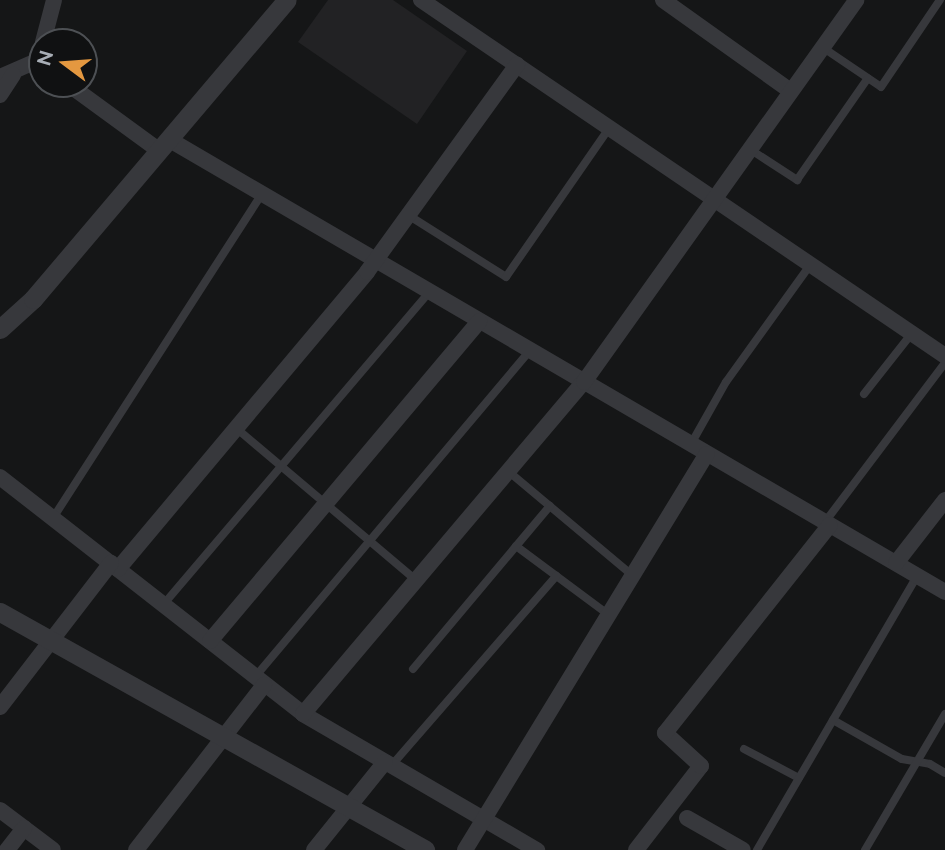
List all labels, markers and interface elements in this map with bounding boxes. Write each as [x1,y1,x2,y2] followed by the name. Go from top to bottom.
[28,28,98,98] north arrow
[32,48,57,68] text: N

